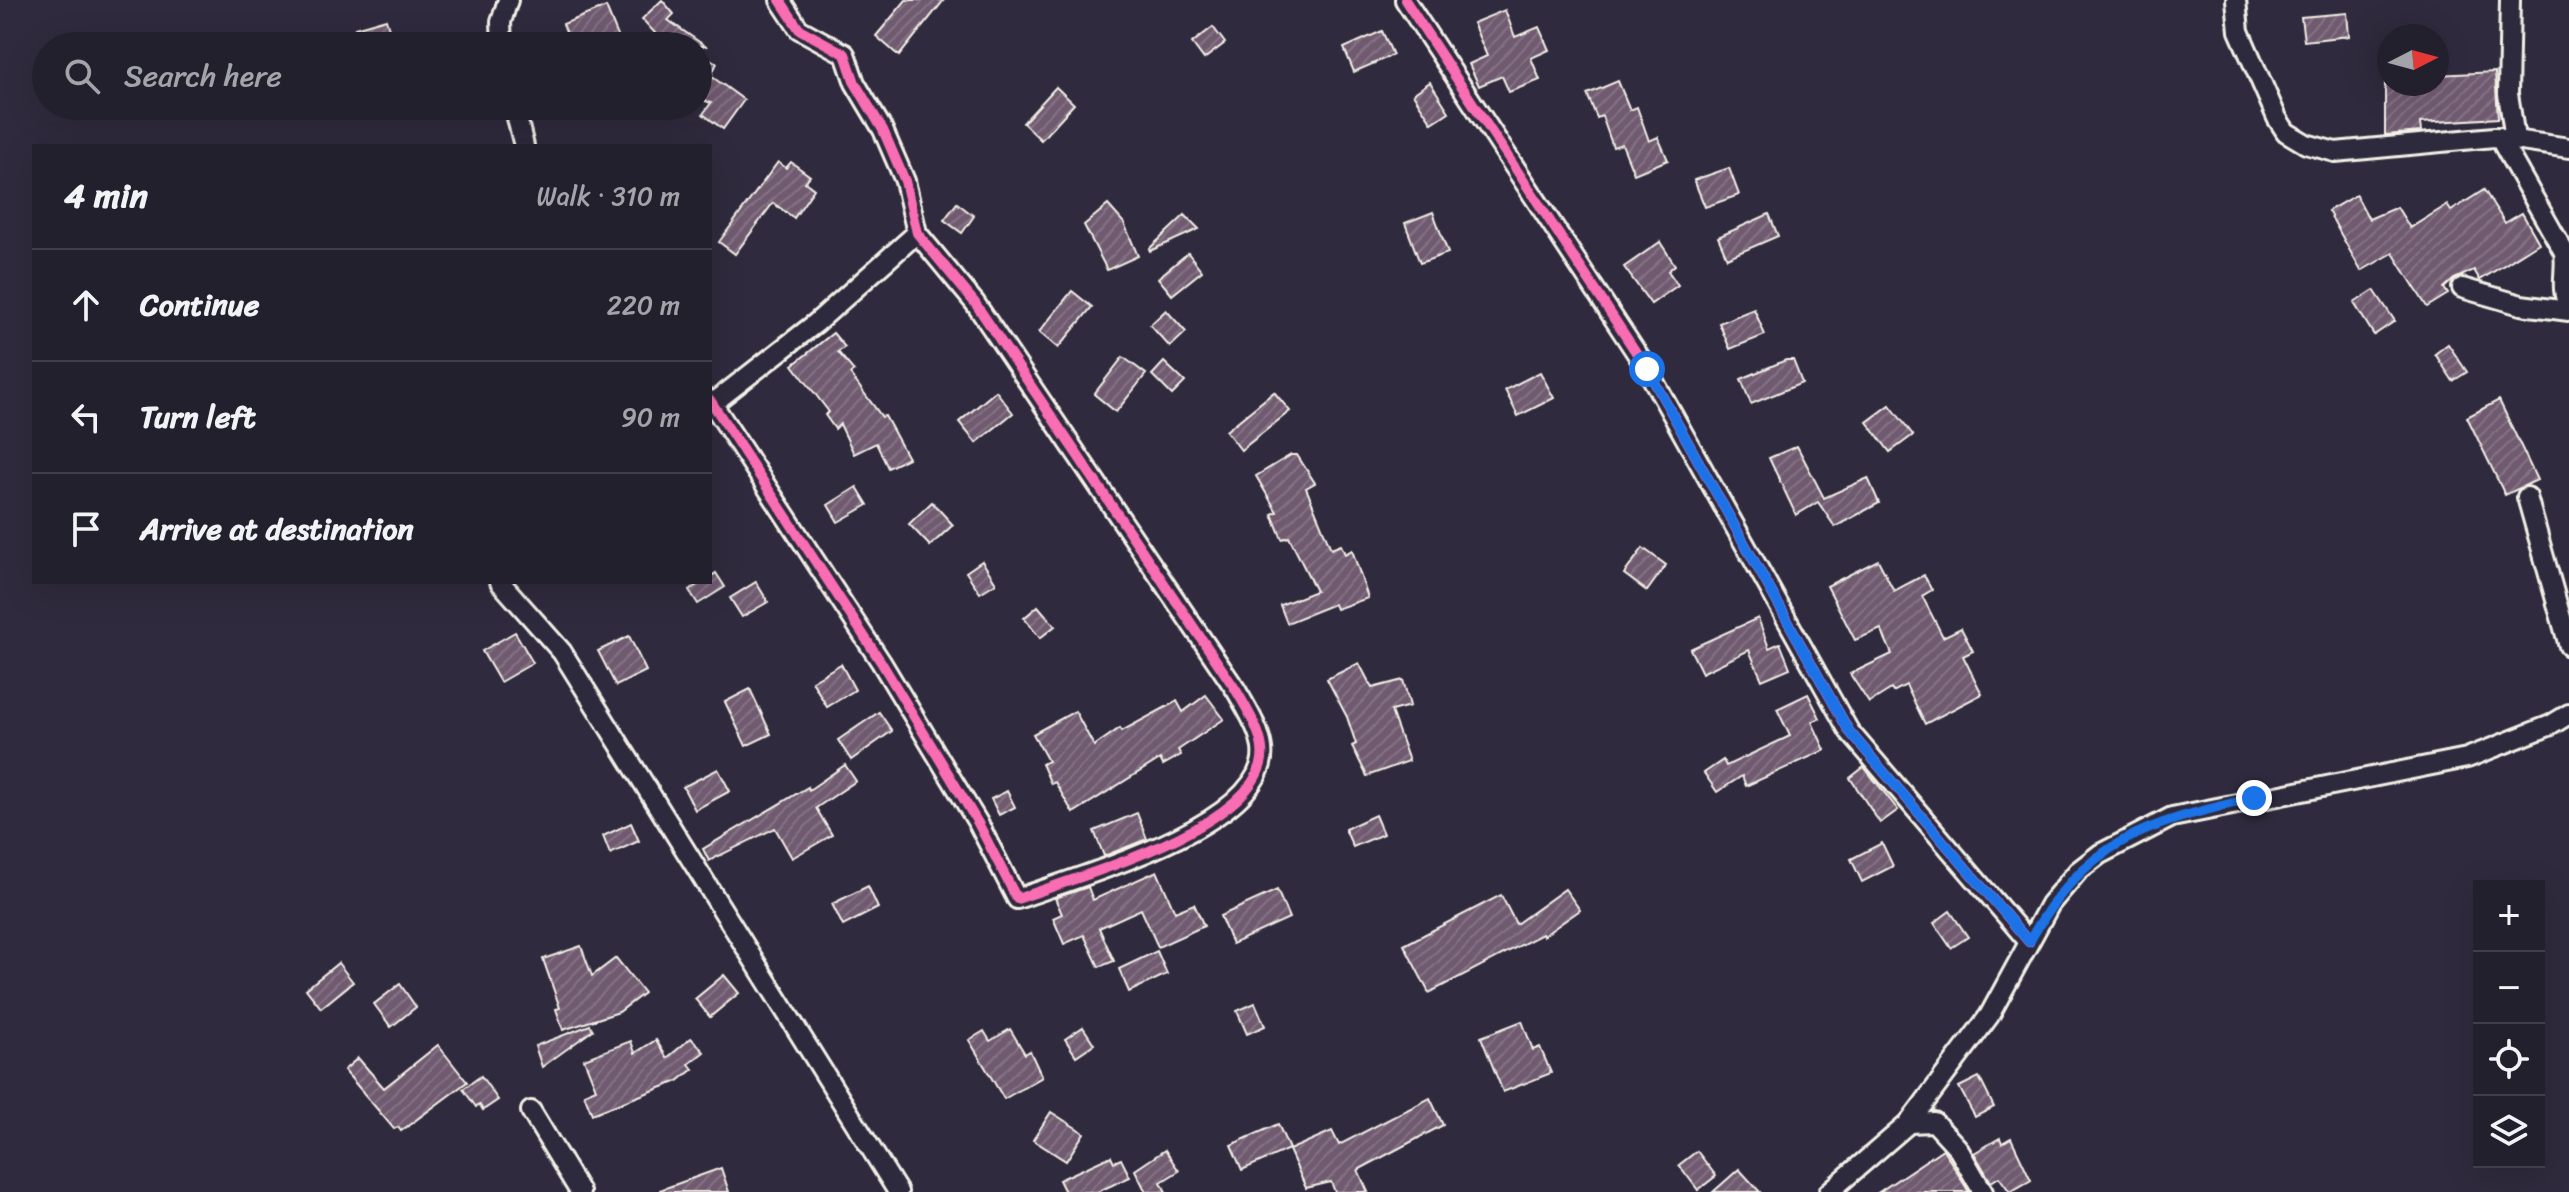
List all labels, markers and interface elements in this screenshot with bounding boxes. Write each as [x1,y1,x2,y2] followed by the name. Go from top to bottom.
[2377,24,2449,96] north arrow
[32,32,712,120] search box
[124,49,282,103] text: Search here
[60,54,104,98] icon: search
[64,166,148,226] text: 4 min
[537,173,680,219] text: Walk · 310 m
[140,278,259,332] text: Continue
[607,282,680,328] text: 220 m
[64,283,108,327] icon: ahead
[1629,351,1665,387] route start
[140,390,256,444] text: Turn left
[621,394,680,440] text: 90 m
[64,395,108,439] icon: left
[140,502,414,556] text: Arrive at destination
[64,507,108,551] icon: arrive
[2236,780,2272,816] route end
[2473,880,2545,1168] map controls
[2473,880,2545,952] button: +
[2473,952,2545,1024] button: −
[2473,1024,2545,1096] button: locate
[2473,1096,2545,1168] button: layers

